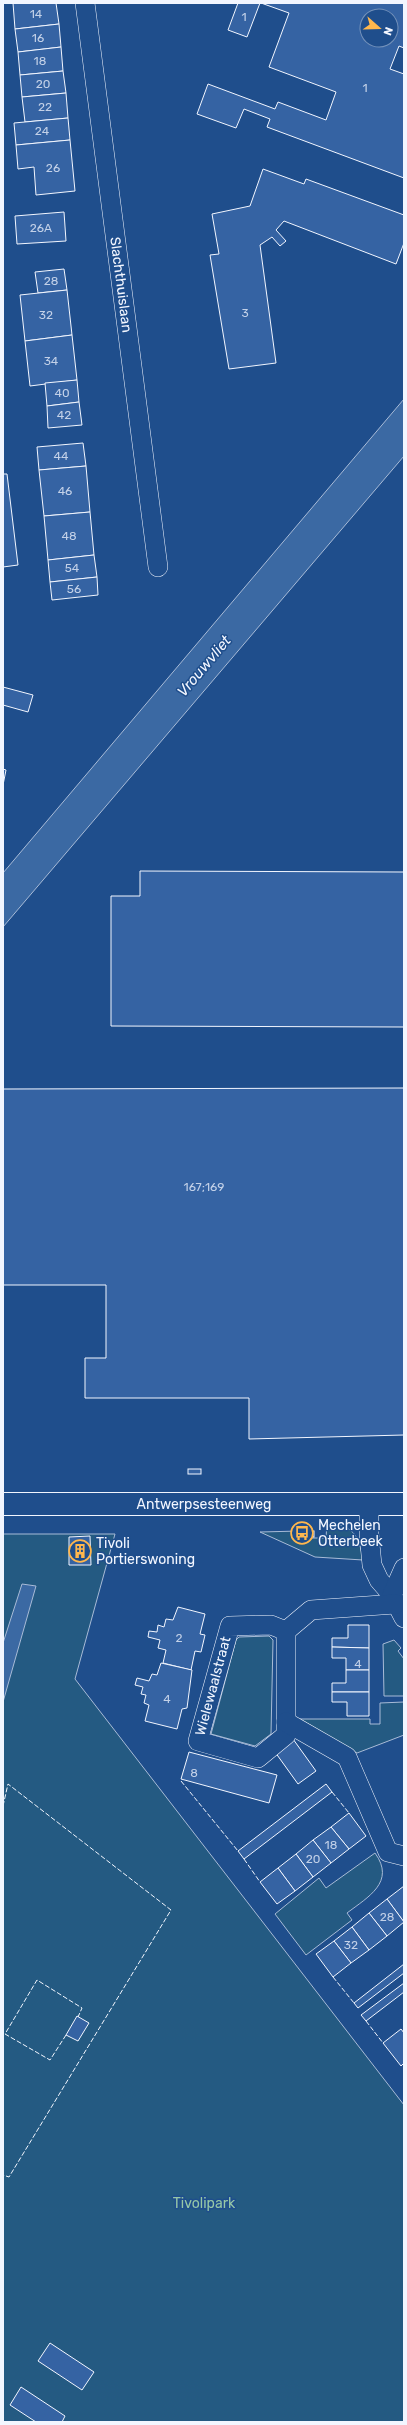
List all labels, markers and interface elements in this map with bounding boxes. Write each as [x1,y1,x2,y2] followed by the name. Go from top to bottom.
[30,7,43,21] house number: 14
[359,8,399,48] north arrow
[241,10,247,24] house number: 1
[380,25,395,37] text: N
[32,31,44,45] house number: 16
[34,54,46,68] house number: 18
[36,77,50,91] house number: 20
[362,81,368,95] house number: 1
[38,100,52,114] house number: 22
[35,124,50,138] house number: 24
[46,161,60,175] house number: 26
[30,221,52,235] house number: 26A
[107,236,136,334] street label: Slachthuislaan
[44,274,58,288] house number: 28
[241,306,249,320] house number: 3
[39,308,53,322] house number: 32
[44,354,59,368] house number: 34
[54,386,70,400] house number: 40
[57,408,71,422] house number: 42
[54,449,69,463] house number: 44
[58,484,72,498] house number: 46
[61,529,77,543] house number: 48
[65,561,80,575] house number: 54
[67,582,81,596] house number: 56
[173,632,235,700] water label: Vrouwvliet
[184,1180,224,1194] house number: 167;169
[137,1496,271,1513] street label: Antwerpsesteenweg
[318,1517,384,1550] place label: Mechelen Otterbeek
[289,1520,315,1546] bus stop icon: Mechelen Otterbeek
[96,1535,195,1568] place label: Tivoli Portierswoning
[67,1538,93,1564] building icon: Tivoli Portierswoning
[175,1631,183,1645] house number: 2
[192,1634,235,1737] street label: Wielewaalstraat
[354,1657,362,1671] house number: 4
[163,1692,171,1706] house number: 4
[190,1766,198,1780] house number: 8
[325,1838,337,1852] house number: 18
[306,1852,320,1866] house number: 20
[380,1910,394,1924] house number: 28
[344,1938,358,1952] house number: 32
[173,2195,236,2212] park label: Tivolipark

